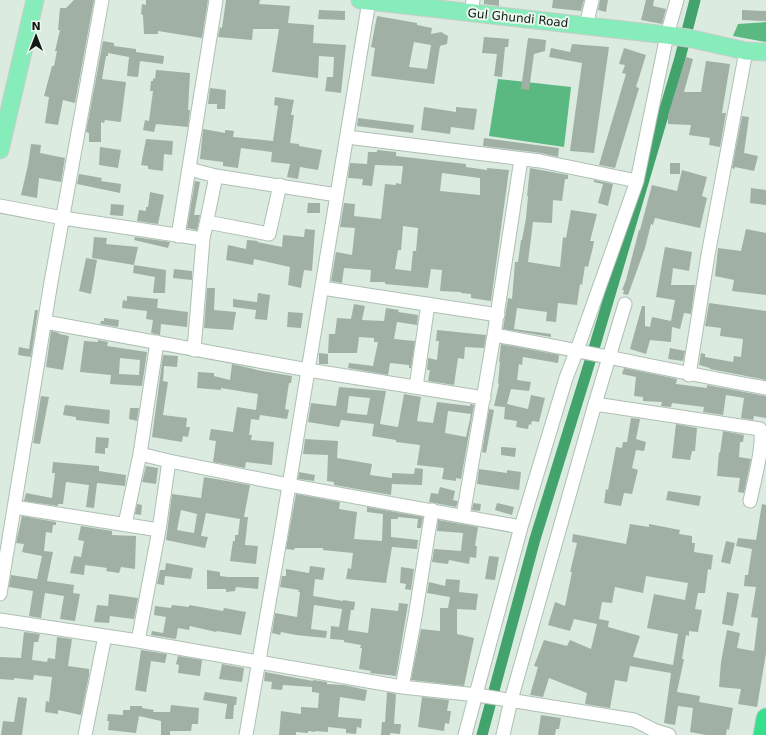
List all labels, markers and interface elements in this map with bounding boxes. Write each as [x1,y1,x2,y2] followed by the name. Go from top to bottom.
[467,6,569,30] street label: Gul Ghundi Road
[16,16,56,56] north arrow
[31,20,41,33] text: N

